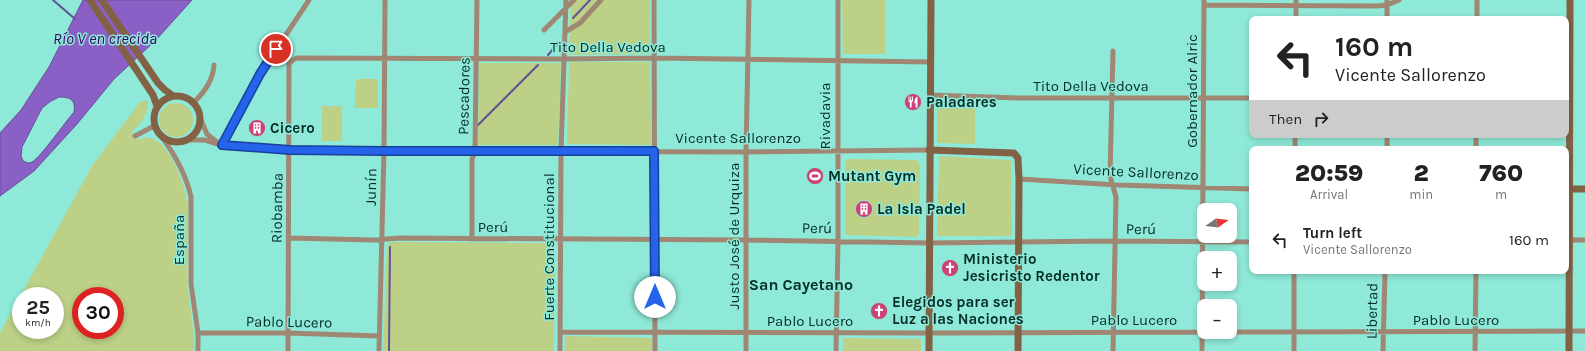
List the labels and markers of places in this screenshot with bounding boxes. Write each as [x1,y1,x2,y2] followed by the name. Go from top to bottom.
[259,32,293,66] pin
[903,92,923,112] restaurant icon: Paladares
[926,93,997,111] place label: Paladares
[247,118,267,138] building icon: Cicero
[270,119,315,137] place label: Cicero
[805,166,825,186] sports icon: Mutant Gym
[828,167,916,185] place label: Mutant Gym
[854,199,874,219] building icon: La Isla Padel
[877,200,966,218] place label: La Isla Padel
[963,250,1100,285] place label: Ministerio Jesicristo Redentor
[940,258,960,278] church icon: Ministerio Jesicristo Redentor
[892,293,1024,328] place label: Elegidos para ser Luz a las Naciones
[869,301,889,321] church icon: Elegidos para ser Luz a las Naciones

